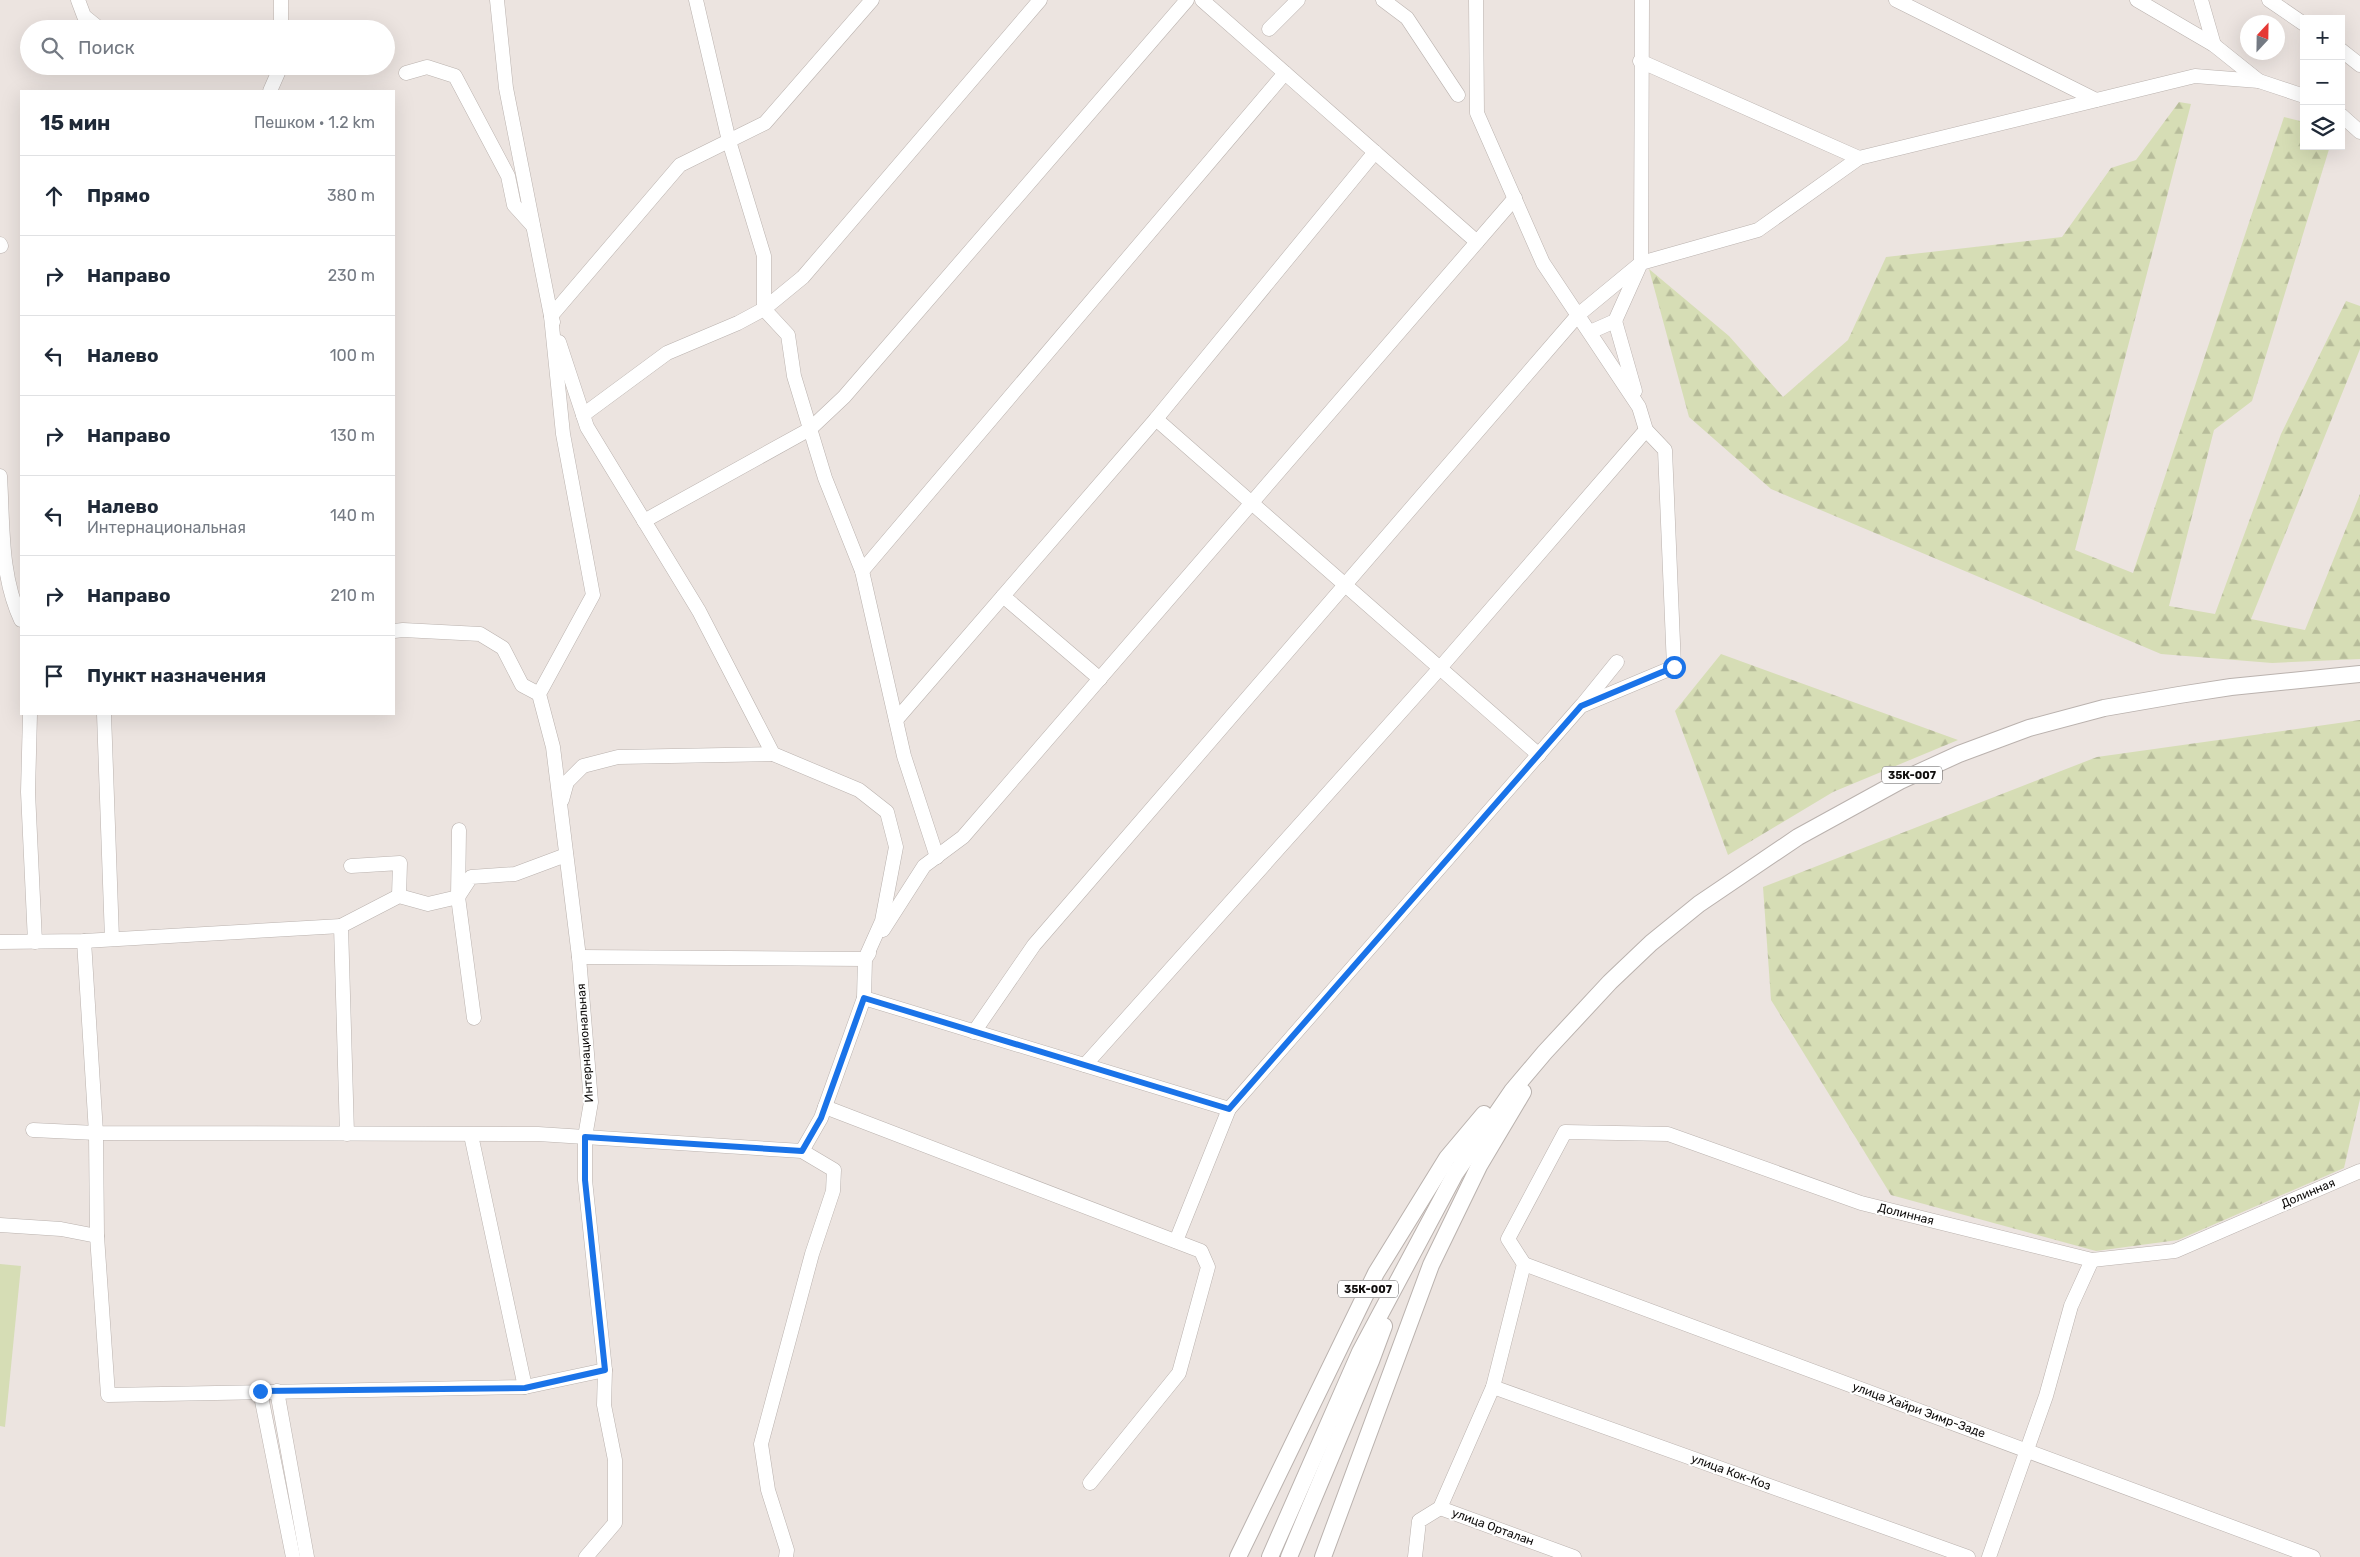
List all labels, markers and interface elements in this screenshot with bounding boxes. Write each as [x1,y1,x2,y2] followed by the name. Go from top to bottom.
[2240,15,2285,60] north arrow
[2300,15,2345,150] map controls
[2300,15,2345,60] button: +
[20,20,395,75] search box
[38,34,66,62] icon: search
[78,36,135,59] text: Поиск
[2300,60,2345,105] button: −
[2300,105,2345,150] button: layers
[40,110,110,135] text: 15 мин
[254,113,375,132] text: Пешком · 1.2 km
[40,182,68,210] icon: ahead
[87,184,150,207] text: Прямо
[327,186,375,205] text: 380 m
[40,262,68,290] icon: right
[87,264,171,287] text: Направо
[328,266,375,285] text: 230 m
[40,342,68,370] icon: left
[87,344,159,367] text: Налево
[330,346,375,365] text: 100 m
[40,422,68,450] icon: right
[87,424,171,447] text: Направо
[330,426,375,445] text: 130 m
[87,495,159,518] text: Налево
[40,502,68,530] icon: left
[330,506,375,525] text: 140 m
[87,518,246,537] text: Интернациональная
[40,582,68,610] icon: right
[87,584,171,607] text: Направо
[330,586,375,605] text: 210 m
[1663,656,1686,679] route start
[40,662,68,690] icon: arrive
[87,664,266,687] text: Пункт назначения
[1882,766,1942,784] road number: 35К-007
[574,983,596,1103] street label: Интернациональная
[2279,1175,2337,1211] street label: Долинная
[1876,1200,1936,1228] street label: Долинная
[1338,1280,1398,1298] road number: 35К-007
[1851,1379,1988,1441] street label: улица Хайри Эимр-Заде
[249,1380,272,1403] route end
[1689,1451,1773,1493] street label: улица Кок-Коз
[1450,1506,1536,1548] street label: улица Орталан

